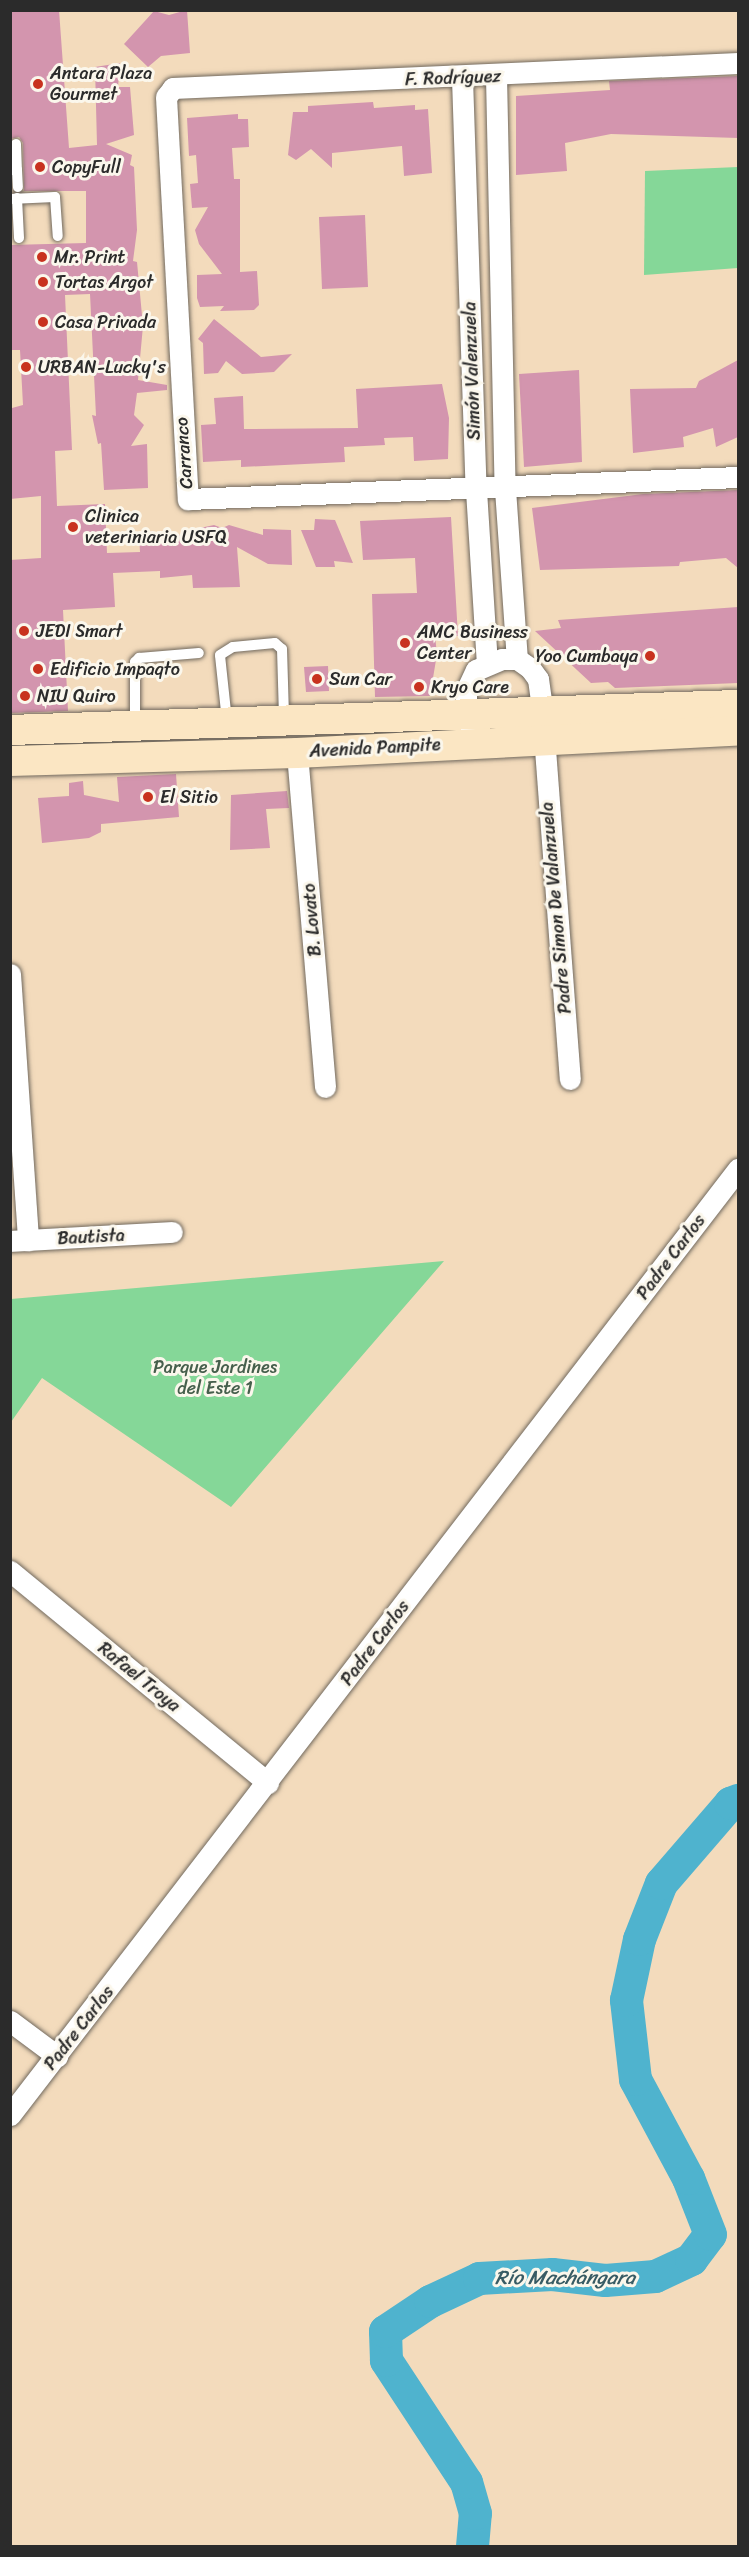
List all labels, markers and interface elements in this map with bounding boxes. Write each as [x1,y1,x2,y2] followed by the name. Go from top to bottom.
[50,63,152,106] place label: Antara Plaza Gourmet
[405,66,501,90] street label: F. Rodríguez
[31,77,45,91] marker: Antara Plaza Gourmet
[52,156,121,178] place label: CopyFull
[33,160,47,174] marker: CopyFull
[54,246,125,268] place label: Mr. Print
[35,250,49,264] marker: Mr. Print
[55,271,154,293] place label: Tortas Argot
[36,275,50,289] marker: Tortas Argot
[459,302,485,440] street label: Simón Valenzuela
[55,311,156,333] place label: Casa Privada
[36,315,50,329] marker: Casa Privada
[38,356,166,378] place label: URBAN-Lucky's
[19,360,33,374] marker: URBAN-Lucky's
[171,416,197,490] street label: Carranco
[85,506,227,548] place label: Clinica veteriniaria USFQ
[66,520,80,534] marker: Clinica veteriniaria USFQ
[36,620,124,642] place label: JEDI Smart
[417,622,528,664] place label: AMC Business Center
[17,624,31,638] marker: JEDI Smart
[398,636,412,650] marker: AMC Business Center
[535,645,638,667] place label: Yoo Cumbaya
[643,649,657,663] marker: Yoo Cumbaya
[50,658,181,680] place label: Edificio Impaqto
[31,662,45,676] marker: Edificio Impaqto
[329,668,392,690] place label: Sun Car
[310,672,324,686] marker: Sun Car
[431,676,509,698] place label: Kryo Care
[412,680,426,694] marker: Kryo Care
[37,685,116,707] place label: NIU Quiro
[18,689,32,703] marker: NIU Quiro
[309,734,441,762] street label: Avenida Pampite
[160,786,218,808] place label: El Sitio
[141,790,155,804] marker: El Sitio
[536,801,576,1015] street label: Padre Simon De Valanzuela
[298,883,326,957] street label: B. Lovato
[632,1211,710,1303] street label: Padre Carlos
[57,1224,125,1250] street label: Bautista
[152,1357,278,1400] park label: Parque Jardines del Este 1
[336,1597,414,1689] street label: Padre Carlos
[94,1638,184,1716] street label: Rafael Troya
[40,1982,118,2074] street label: Padre Carlos
[495,2265,635,2289] water label: Río Machángara

